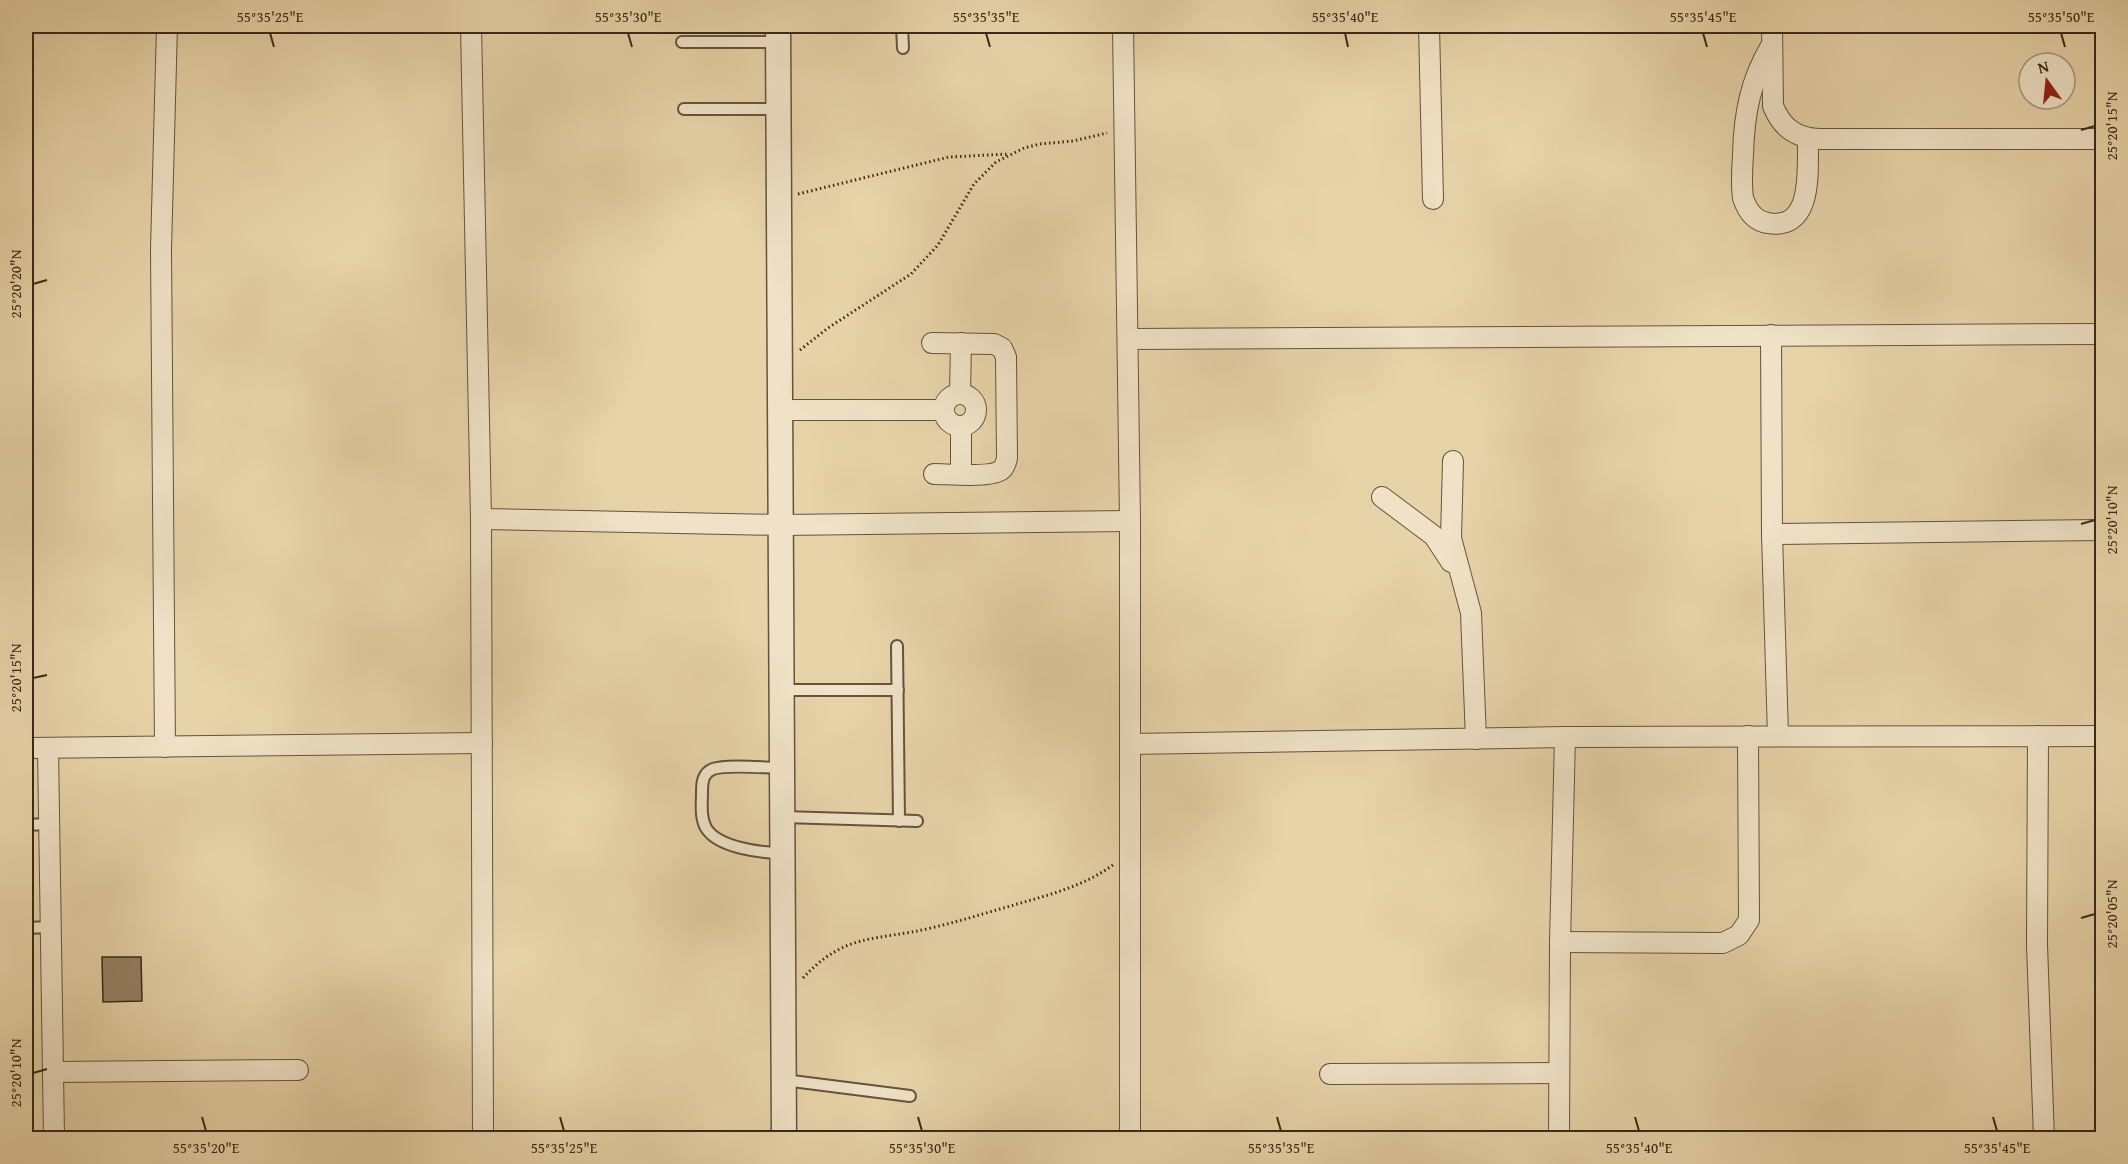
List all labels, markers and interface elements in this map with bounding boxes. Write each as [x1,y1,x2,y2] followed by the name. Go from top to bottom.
[237,6,304,27] text: 55°35'25"E
[595,6,662,27] text: 55°35'30"E
[953,6,1020,27] text: 55°35'35"E
[1312,6,1379,27] text: 55°35'40"E
[1670,6,1737,27] text: 55°35'45"E
[2028,6,2095,27] text: 55°35'50"E
[2017,51,2077,111] north arrow
[2035,53,2052,79] text: N
[2101,91,2122,160] text: 25°20'15"N
[5,249,26,318] text: 25°20'20"N
[2101,485,2122,554] text: 25°20'10"N
[5,643,26,712] text: 25°20'15"N
[2101,879,2122,948] text: 25°20'05"N
[5,1038,26,1107] text: 25°20'10"N
[173,1137,240,1158] text: 55°35'20"E
[531,1137,598,1158] text: 55°35'25"E
[889,1137,956,1158] text: 55°35'30"E
[1248,1137,1315,1158] text: 55°35'35"E
[1606,1137,1673,1158] text: 55°35'40"E
[1964,1137,2031,1158] text: 55°35'45"E

